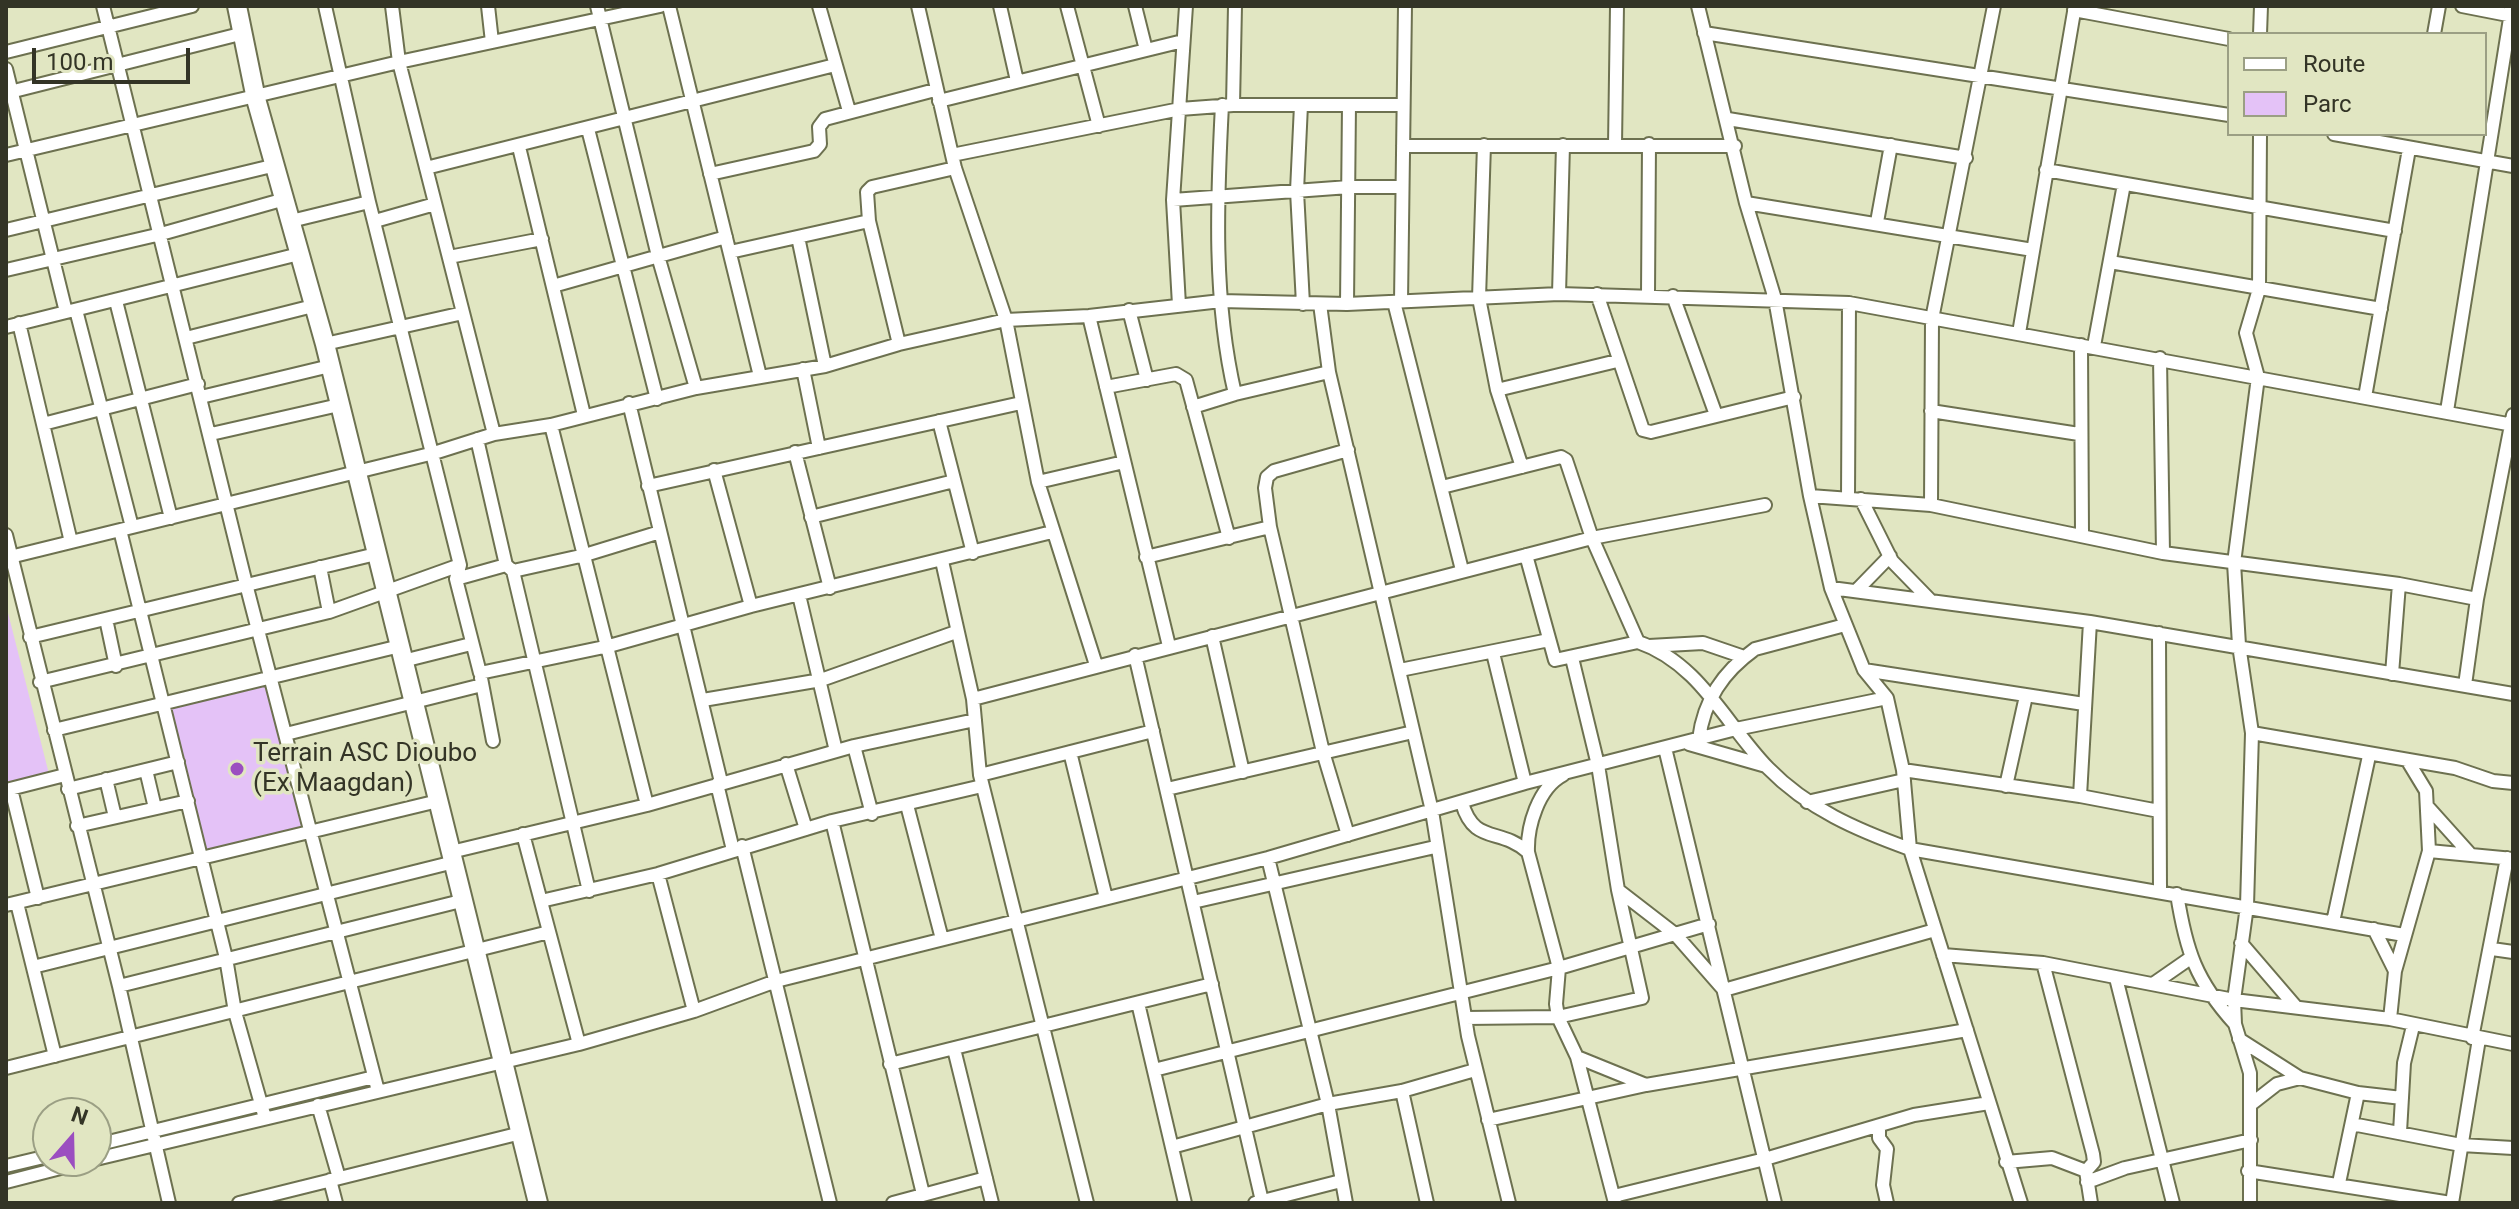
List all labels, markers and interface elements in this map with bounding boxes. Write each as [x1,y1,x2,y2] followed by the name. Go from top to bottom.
[36,32,194,82] scale bar
[2227,32,2487,136] legend
[46,48,113,76] text: 100 m
[2303,50,2365,78] text: Route
[2303,90,2352,118] text: Parc
[253,738,477,800] place label: Terrain ASC Dioubo (Ex Maagdan)
[228,760,246,778] marker: Terrain ASC Dioubo (Ex Maagdan)
[32,1097,112,1177] north arrow
[68,1101,91,1130] text: N

